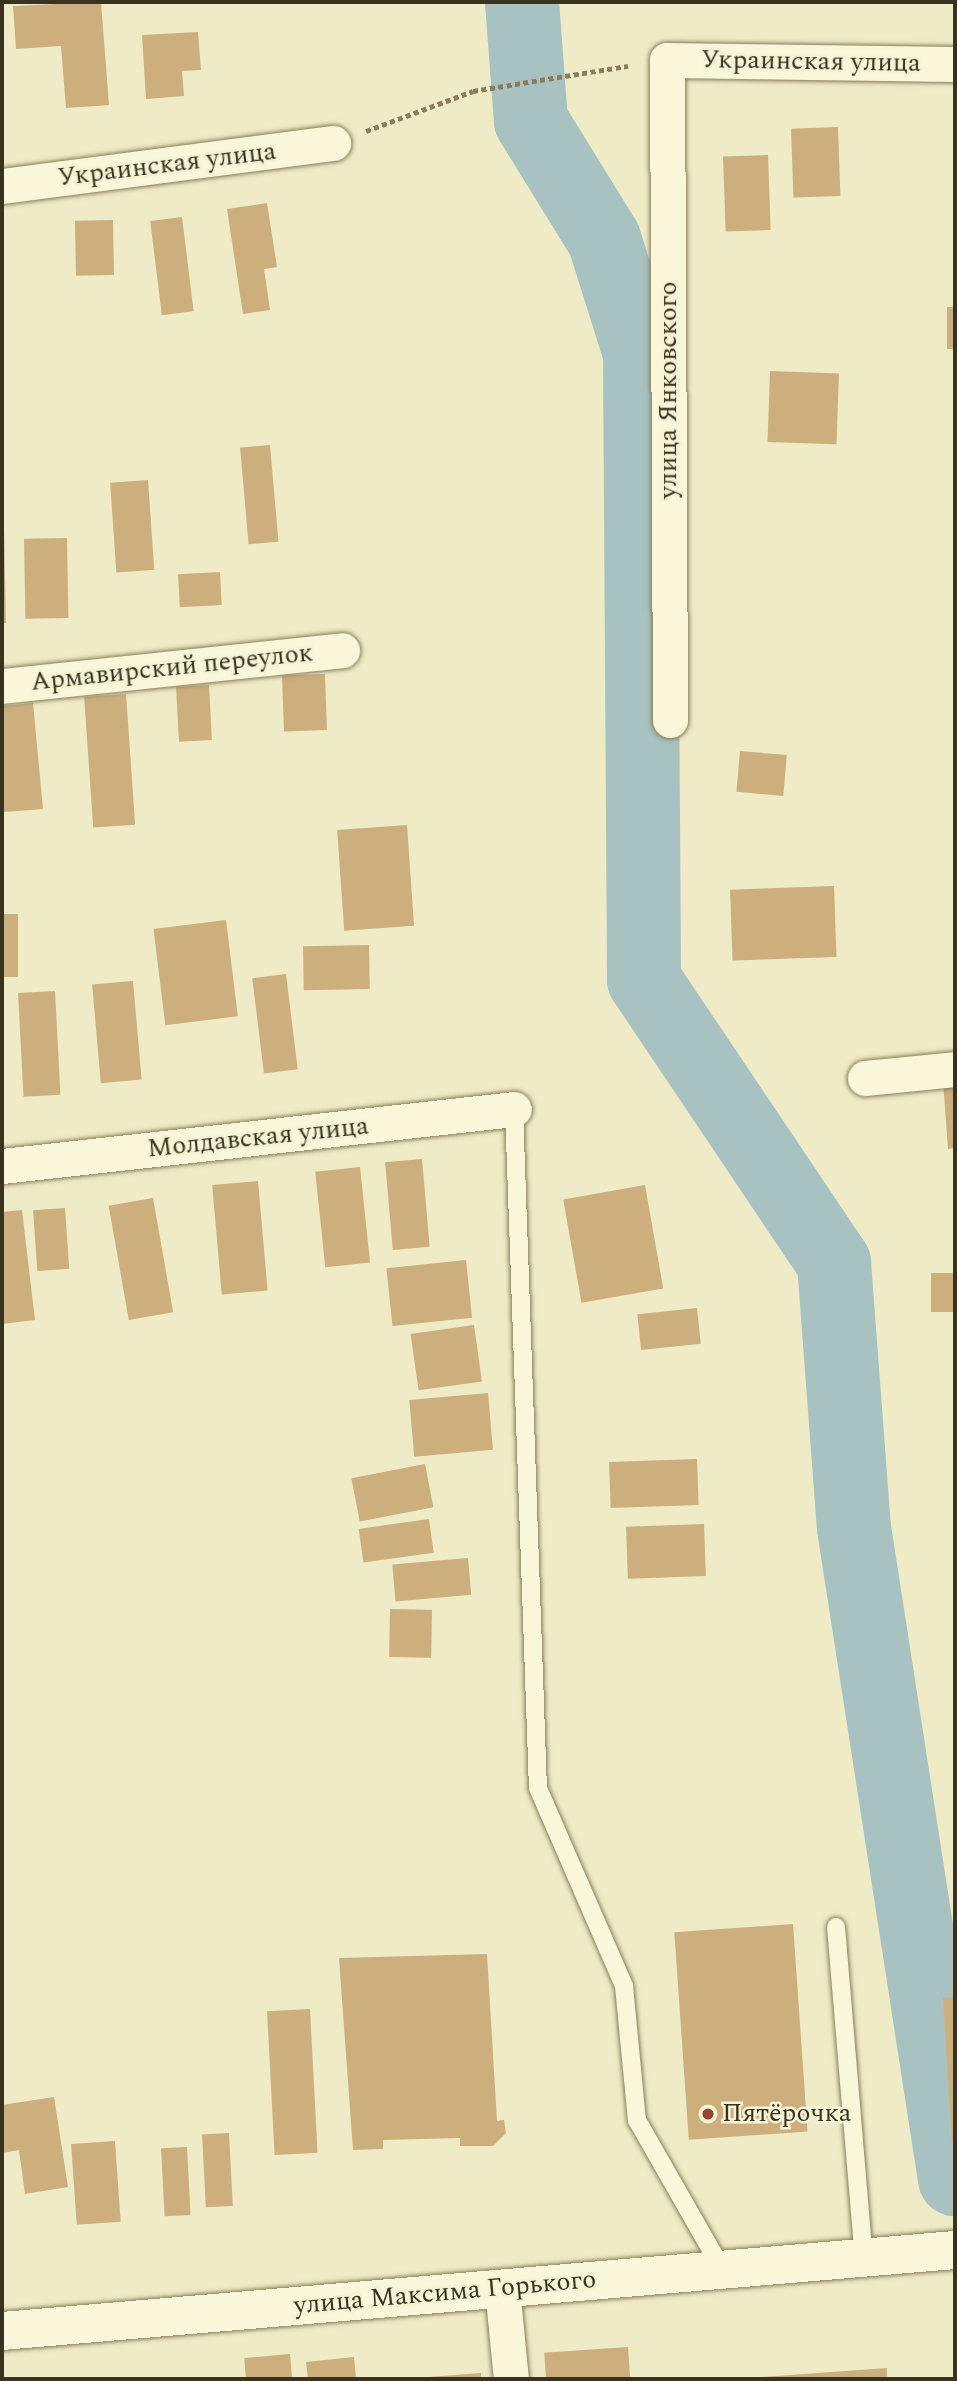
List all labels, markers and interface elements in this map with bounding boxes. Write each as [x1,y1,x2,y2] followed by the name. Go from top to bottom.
[701,44,921,80] street label: Украинская улица
[56,136,278,194] street label: Украинская улица
[653,281,685,499] street label: улица Янковского
[29,638,315,698] street label: Армавирский переулок
[146,1111,370,1165] street label: Молдавская улица
[722,2098,851,2130] place label: Пятёрочка
[700,2106,716,2122] marker: Пятёрочка
[293,2264,597,2322] street label: улица Максима Горького

